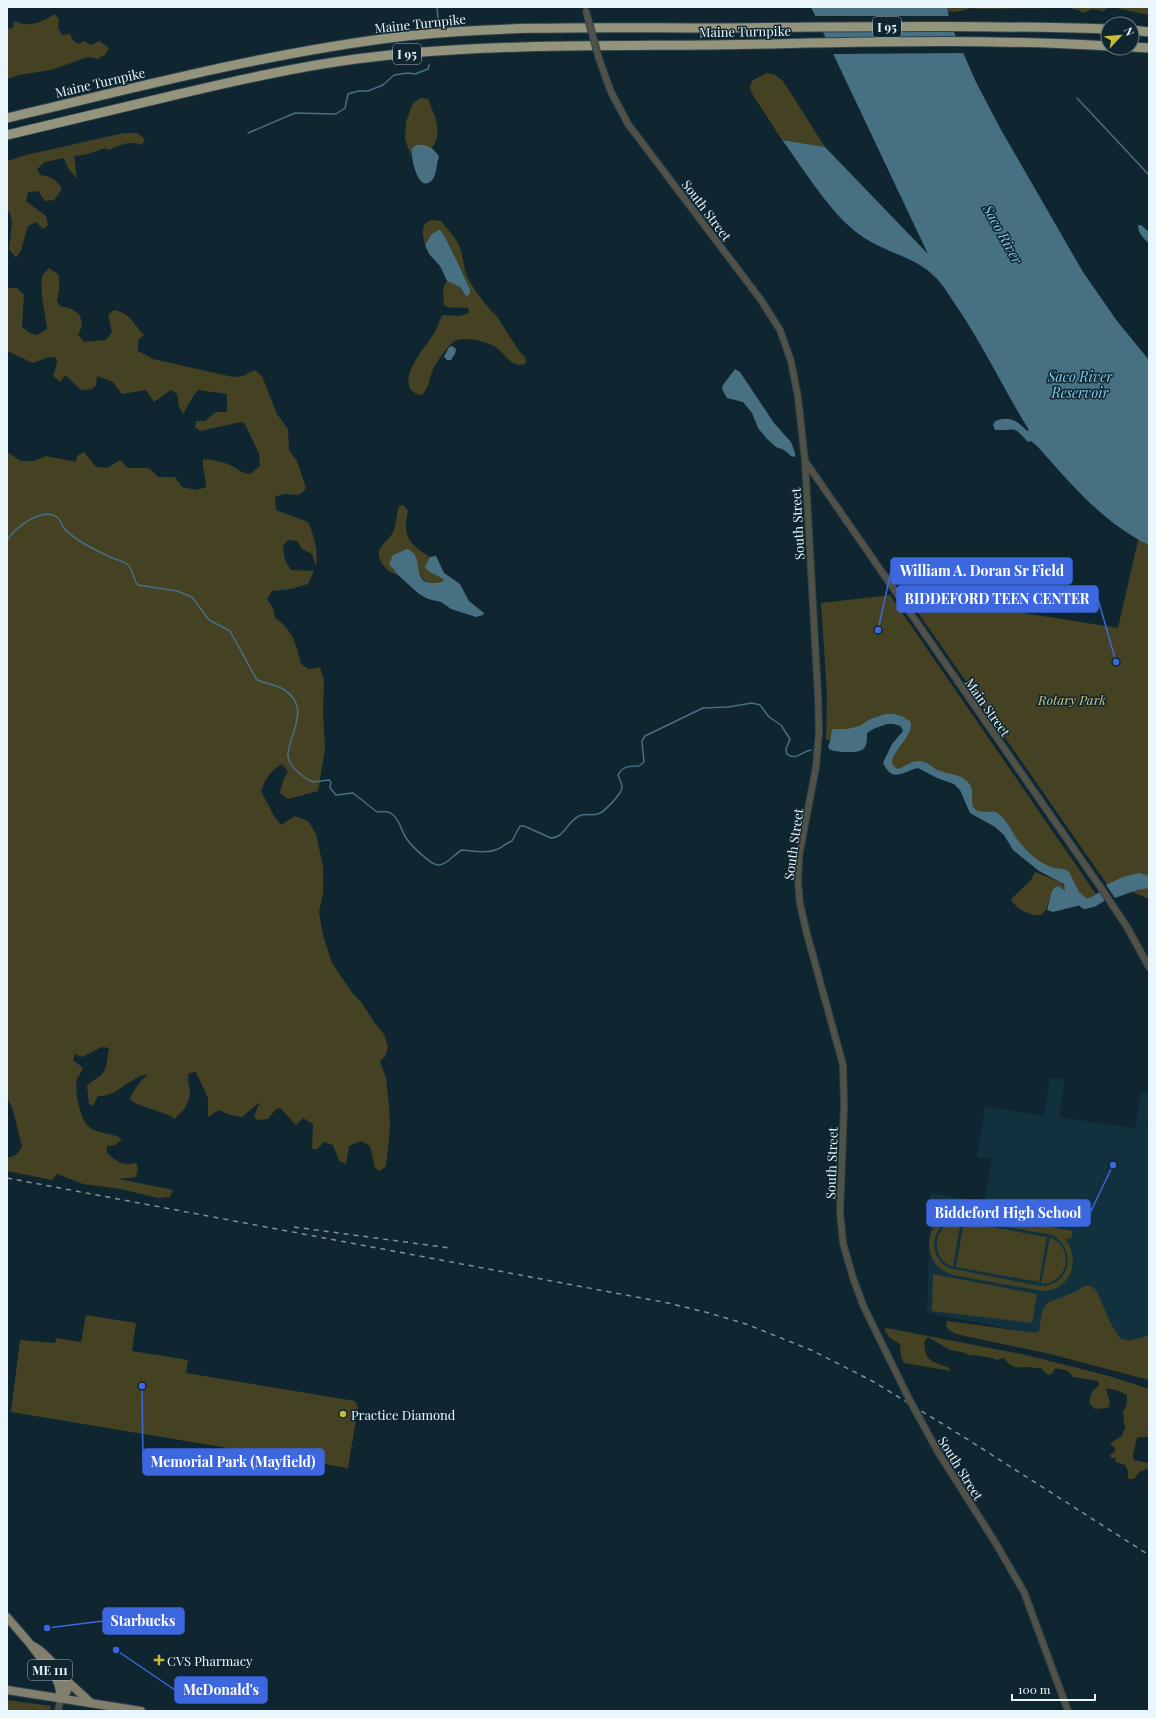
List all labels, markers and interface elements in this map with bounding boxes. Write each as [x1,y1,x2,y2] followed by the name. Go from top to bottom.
[373,10,467,36] street label: Maine Turnpike
[1100,16,1140,56] north arrow
[873,17,901,37] road number: I 95
[699,22,791,40] street label: Maine Turnpike
[1121,25,1138,38] text: N
[393,44,421,64] road number: I 95
[53,63,147,101] street label: Maine Turnpike
[679,176,736,244] street label: South Street
[979,200,1027,268] water label: Saco River
[1047,367,1113,402] water label: Saco River Reservoir
[787,487,807,560] street label: South Street
[891,558,1072,584] callout: William A. Doran Sr Field
[899,561,1065,580] text: William A. Doran Sr Field
[897,586,1098,612] callout: BIDDEFORD TEEN CENTER
[905,589,1090,608] text: BIDDEFORD TEEN CENTER
[962,674,1015,740] street label: Main Street
[1037,691,1106,708] park label: Rotary Park
[780,807,806,881] street label: South Street
[821,1126,841,1199] street label: South Street
[927,1200,1090,1226] callout: Biddeford High School
[935,1203,1082,1222] text: Biddeford High School
[351,1406,456,1423] place label: Practice Diamond
[338,1409,348,1419] marker: Practice Diamond
[935,1433,988,1503] street label: South Street
[143,1449,324,1475] callout: Memorial Park (Mayfield)
[150,1452,316,1471] text: Memorial Park (Mayfield)
[103,1608,184,1634] callout: Starbucks
[111,1611,175,1630] text: Starbucks
[167,1652,253,1669] place label: CVS Pharmacy
[154,1655,164,1665] marker: CVS Pharmacy
[28,1660,72,1680] road number: ME 111
[1012,1676,1095,1702] scale bar
[175,1677,267,1703] callout: McDonald's
[183,1680,259,1699] text: McDonald's
[1018,1681,1051,1697] text: 100 m

